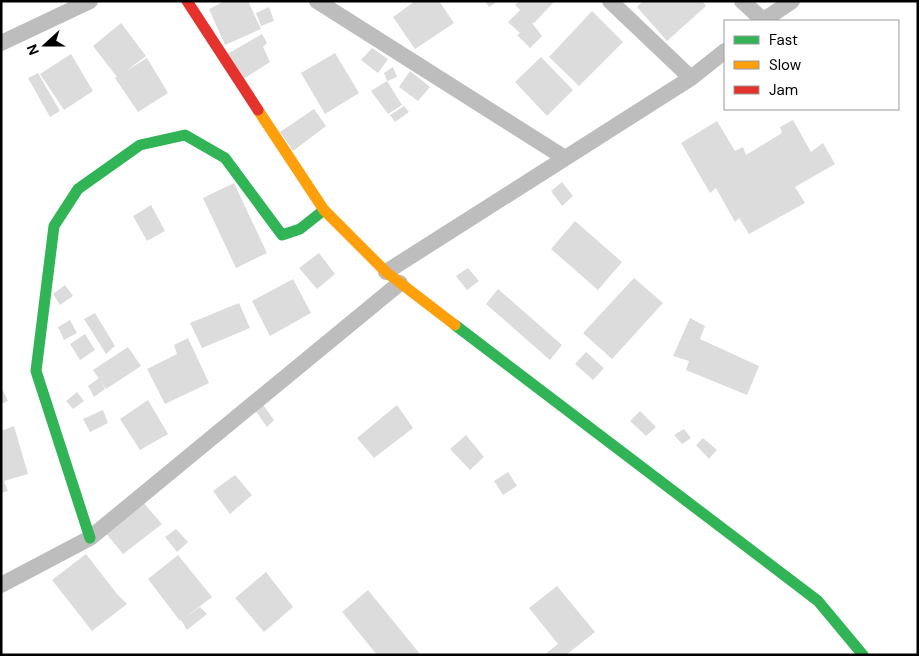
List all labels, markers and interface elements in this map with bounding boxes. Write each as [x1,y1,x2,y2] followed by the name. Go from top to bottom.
[20,20,70,70] north arrow
[724,20,899,110] legend
[769,30,798,50] text: Fast
[23,42,43,58] text: N
[769,55,802,75] text: Slow
[769,80,798,100] text: Jam

